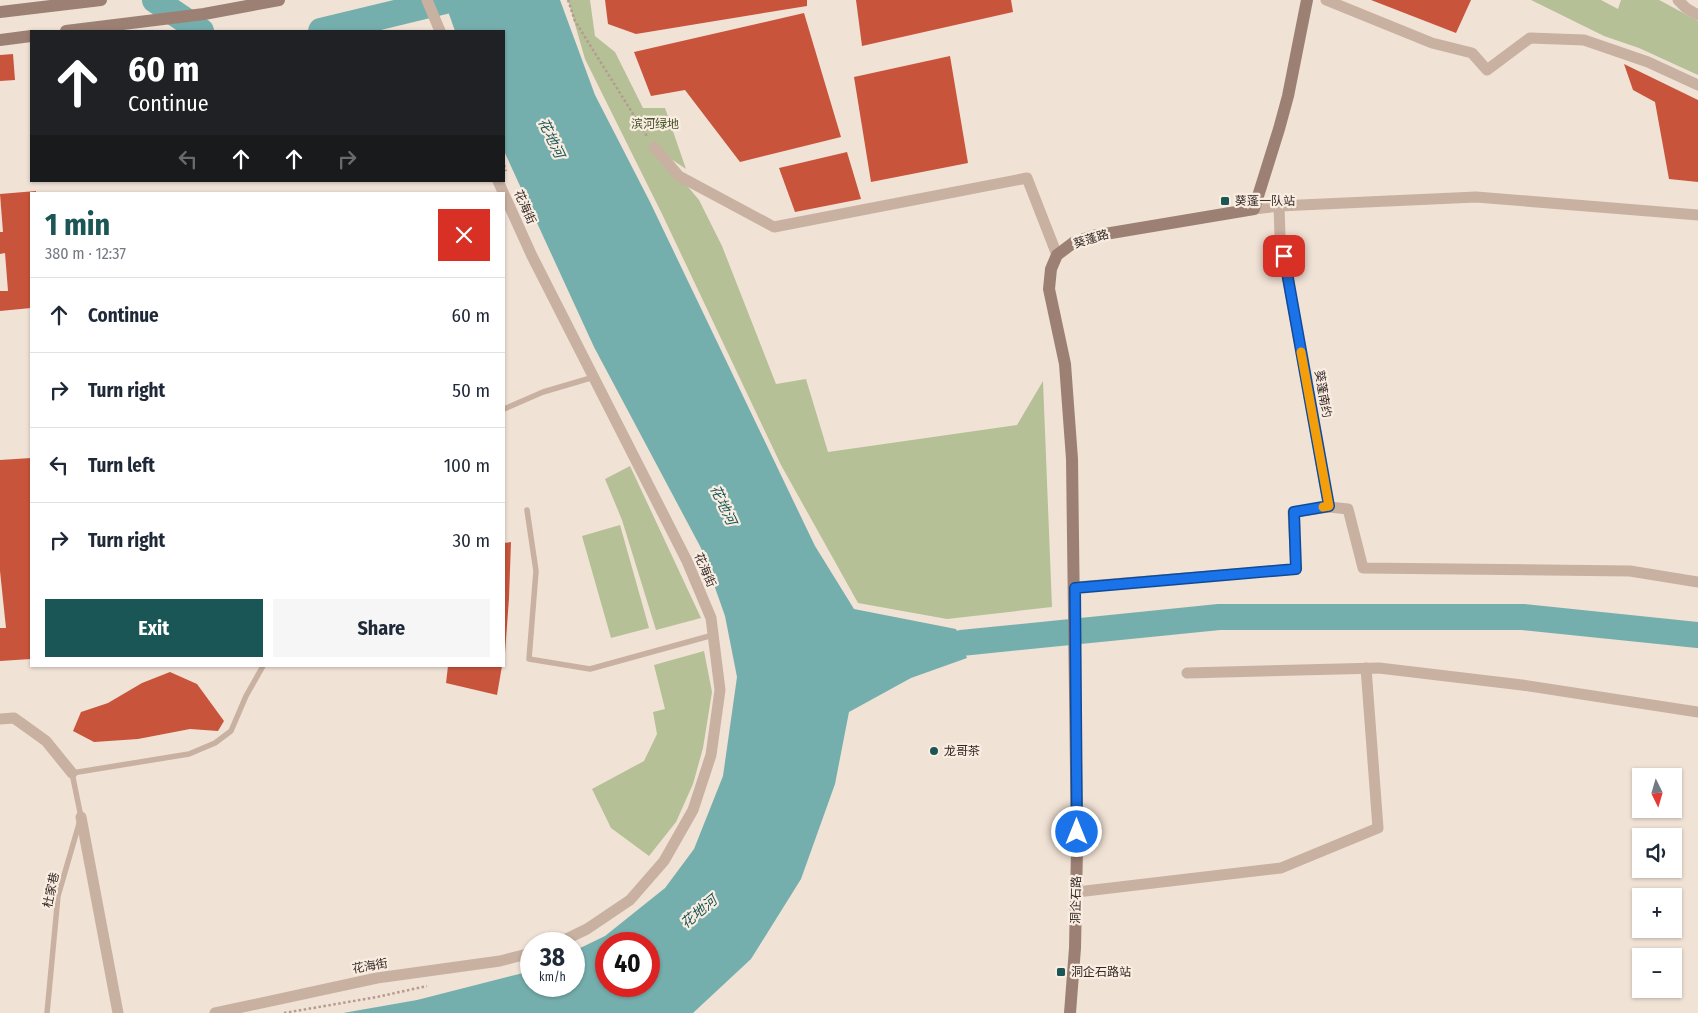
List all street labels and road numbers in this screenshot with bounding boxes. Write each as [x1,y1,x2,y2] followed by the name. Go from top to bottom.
[511,188,539,226] street label: 花海街
[1072,227,1110,251] street label: 葵蓬路
[1312,369,1334,419] street label: 葵蓬南约
[692,551,718,589] street label: 花海街
[40,871,62,909] street label: 杜家巷
[1069,876,1083,924] street label: 洞企石路
[351,956,389,976] street label: 花海街

